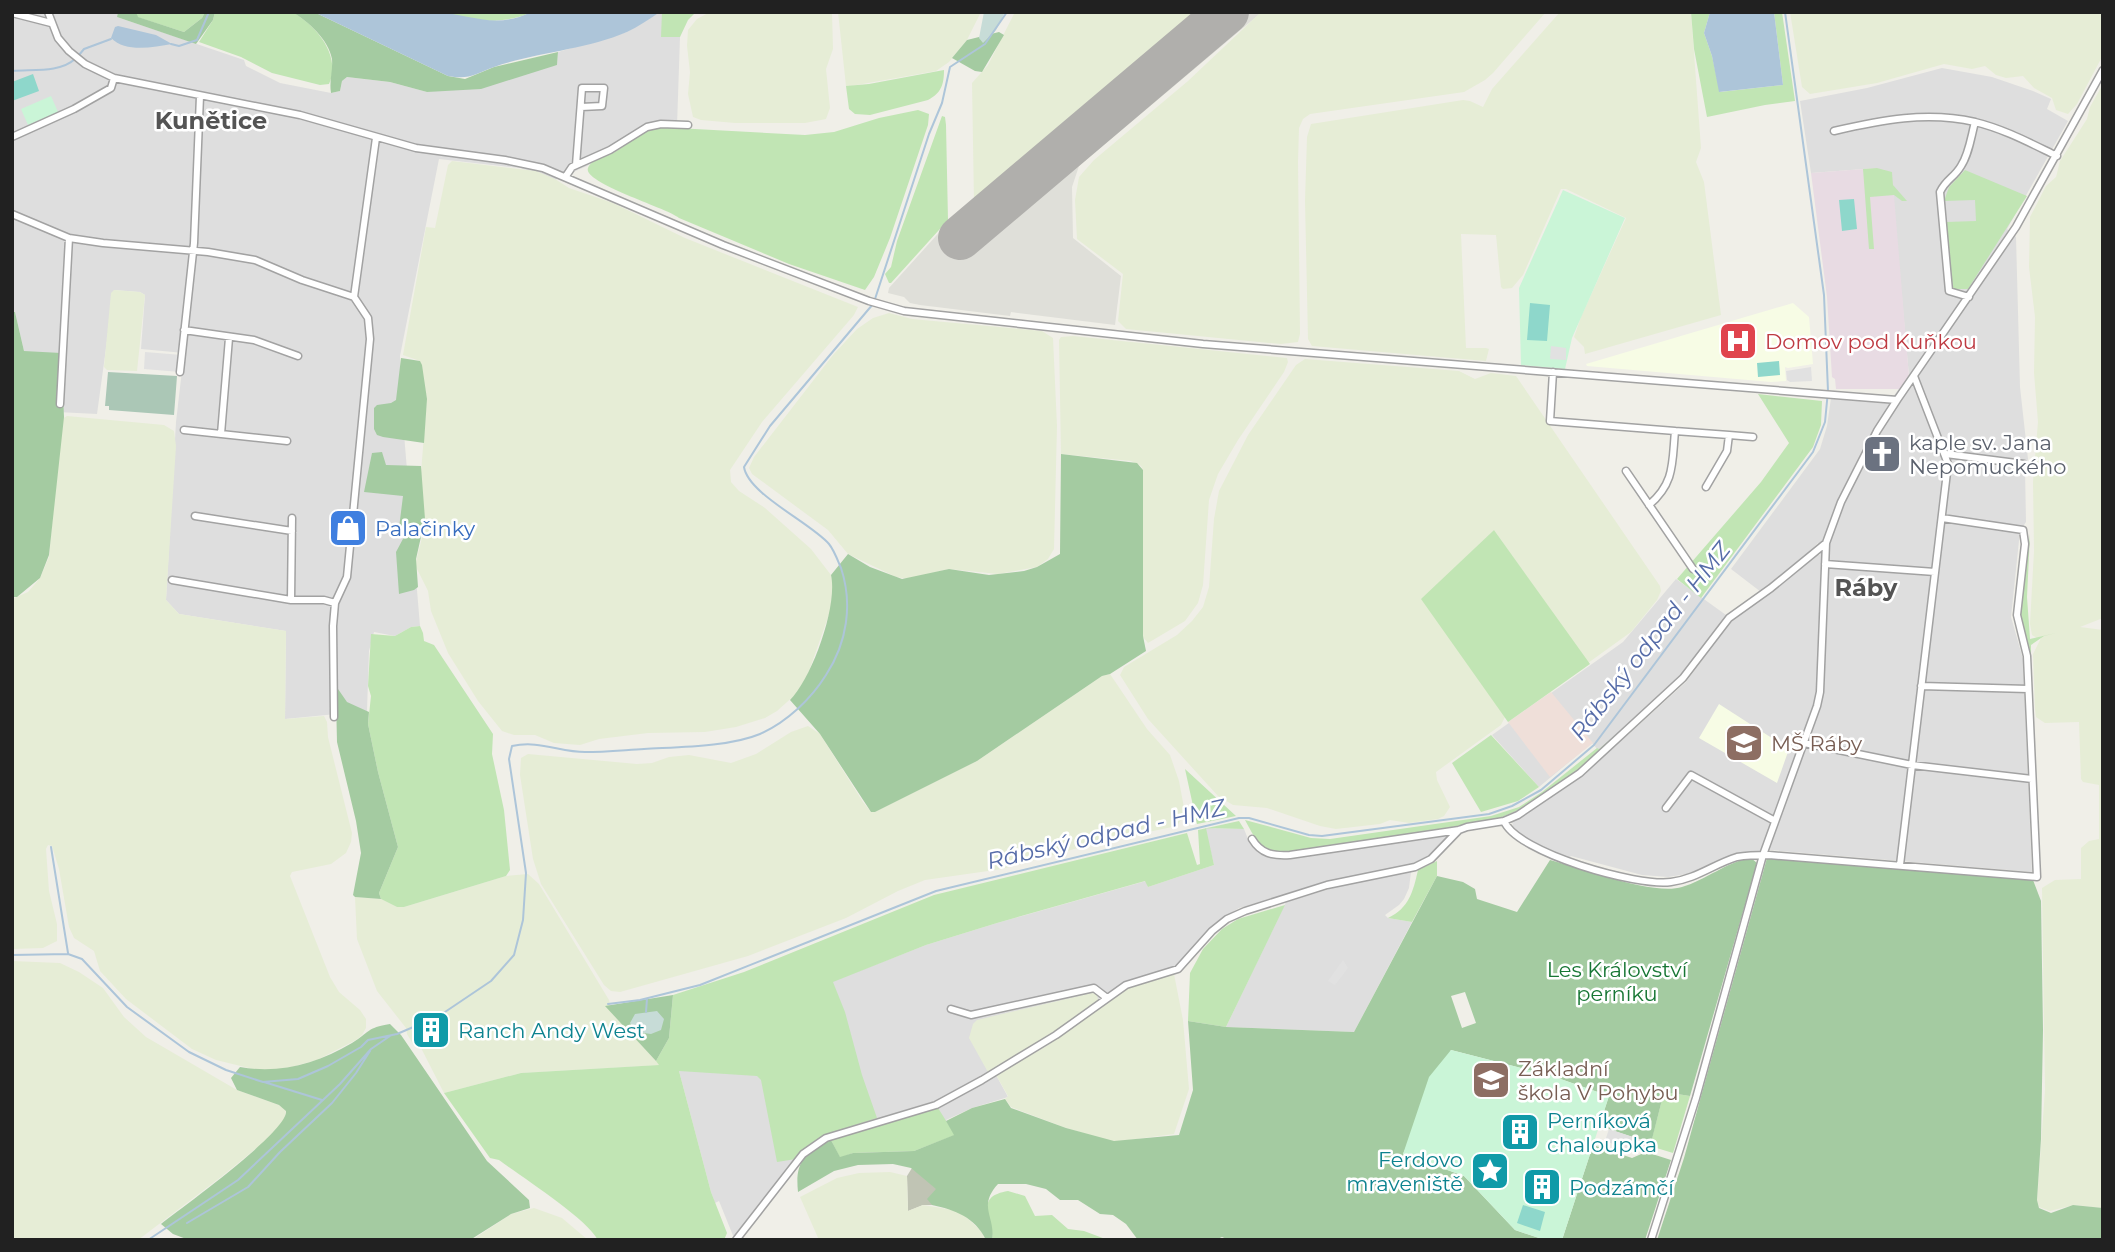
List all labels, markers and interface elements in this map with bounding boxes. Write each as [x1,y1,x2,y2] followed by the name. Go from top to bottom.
[155,106,267,135] district label: Kunětice
[1717,320,1759,362] hospital icon: Domov pod Kuňkou
[1765,329,1977,354] place label: Domov pod Kuňkou
[1909,430,2066,479] place label: kaple sv. Jana Nepomuckého
[1861,433,1903,475] church icon: kaple sv. Jana Nepomuckého
[327,507,369,549] shop icon: Palačinky
[375,516,476,541] place label: Palačinky
[1564,535,1737,746] water label: Rábský odpad - HMZ
[1835,573,1898,602] district label: Ráby
[1723,722,1765,764] school or university icon: MŠ Ráby
[1771,731,1863,756] place label: MŠ Ráby
[984,793,1229,875] water label: Rábský odpad - HMZ
[1547,957,1689,1006] park label: Les Království perníku
[410,1009,452,1051] building icon: Ranch Andy West
[458,1018,645,1043] place label: Ranch Andy West
[1518,1056,1679,1105] place label: Základní škola V Pohybu
[1470,1059,1512,1101] school or university icon: Základní škola V Pohybu
[1547,1108,1657,1157] place label: Perníková chaloupka
[1499,1111,1541,1153] building icon: Perníková chaloupka
[1346,1147,1463,1196] place label: Ferdovo mraveniště
[1469,1150,1511,1192] place icon: Ferdovo mraveniště
[1521,1166,1563,1208] building icon: Podzámčí
[1569,1175,1675,1200] place label: Podzámčí

